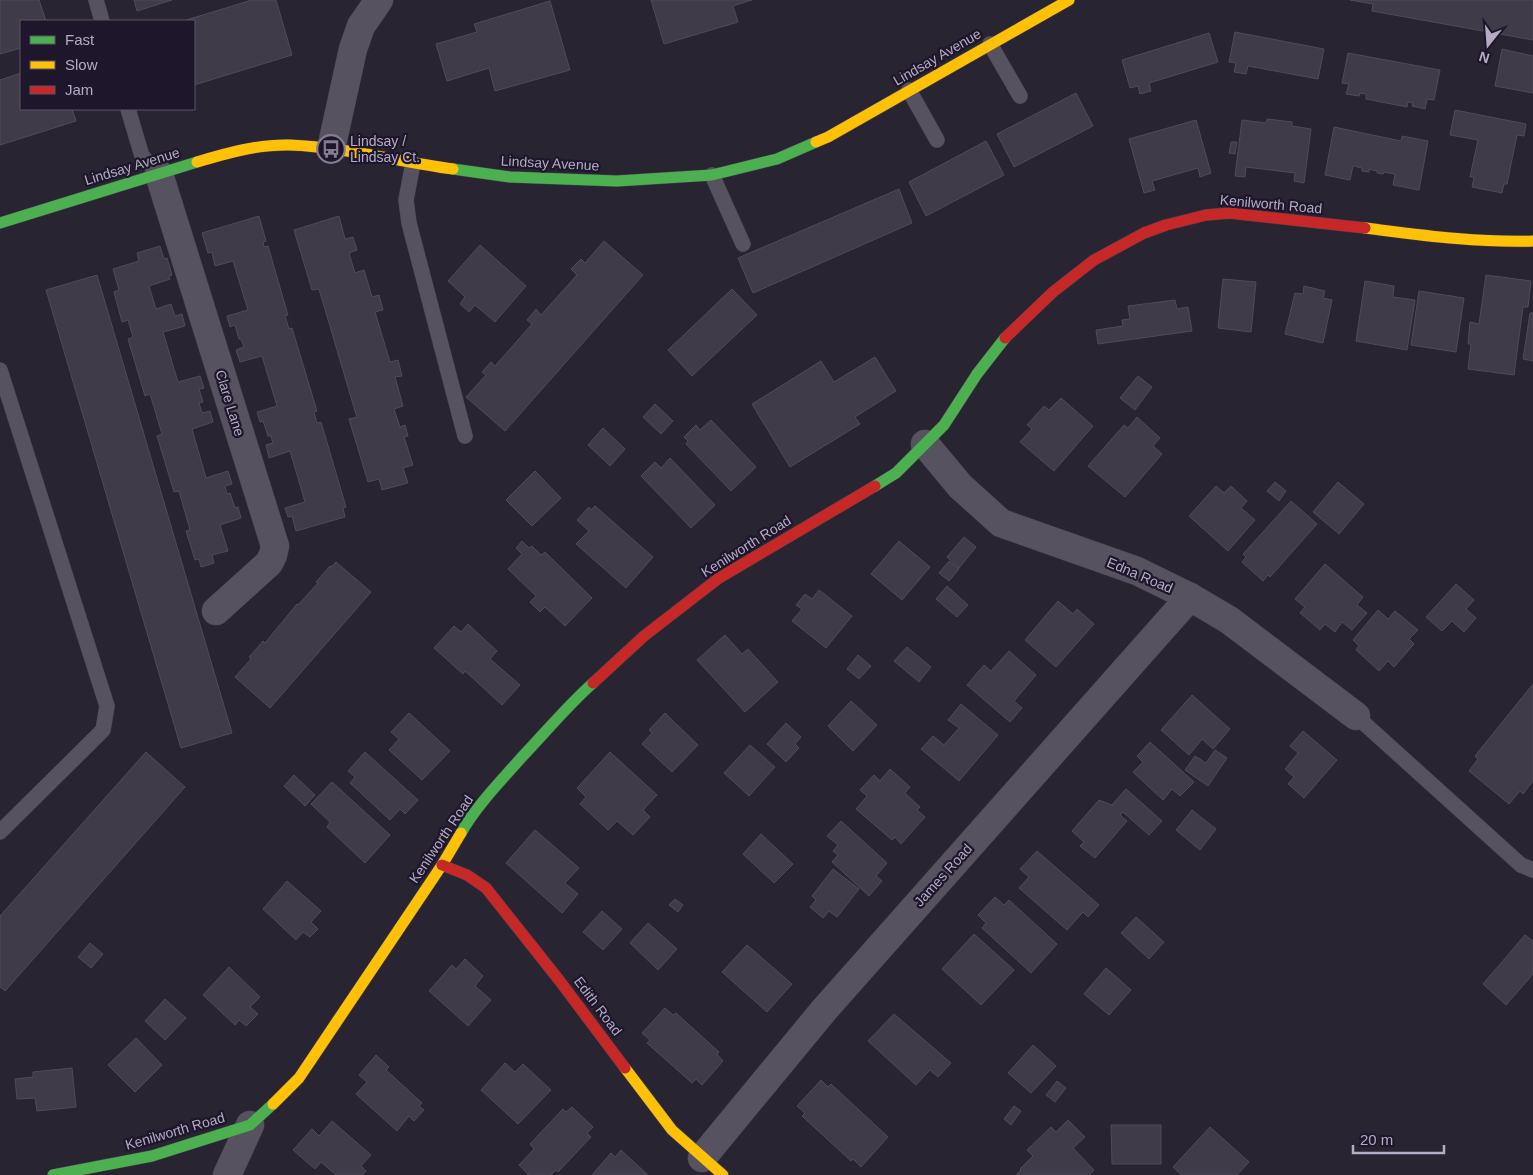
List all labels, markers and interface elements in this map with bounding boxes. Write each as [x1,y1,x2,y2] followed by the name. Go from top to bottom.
[20,20,195,110] legend
[1463,20,1513,70] north arrow
[890,25,984,89] street label: Lindsay Avenue
[65,31,95,48] text: Fast
[1477,48,1491,67] text: N
[65,56,98,73] text: Slow
[65,81,93,98] text: Jam
[350,133,420,165] place label: Lindsay / Lindsay Ct.
[316,134,346,164] bus stop icon: Lindsay / Lindsay Ct.
[83,144,182,188] street label: Lindsay Avenue
[500,152,600,174] street label: Lindsay Avenue
[1219,192,1323,216] street label: Kenilworth Road
[212,368,248,438] street label: Clare Lane
[698,512,794,580] street label: Kenilworth Road
[1105,554,1175,596] street label: Edna Road
[406,792,476,886] street label: Kenilworth Road
[911,840,975,910] street label: James Road
[571,974,625,1038] street label: Edith Road
[123,1109,227,1153] street label: Kenilworth Road
[1353,1122,1444,1154] scale bar
[1360,1131,1393,1148] text: 20 m

